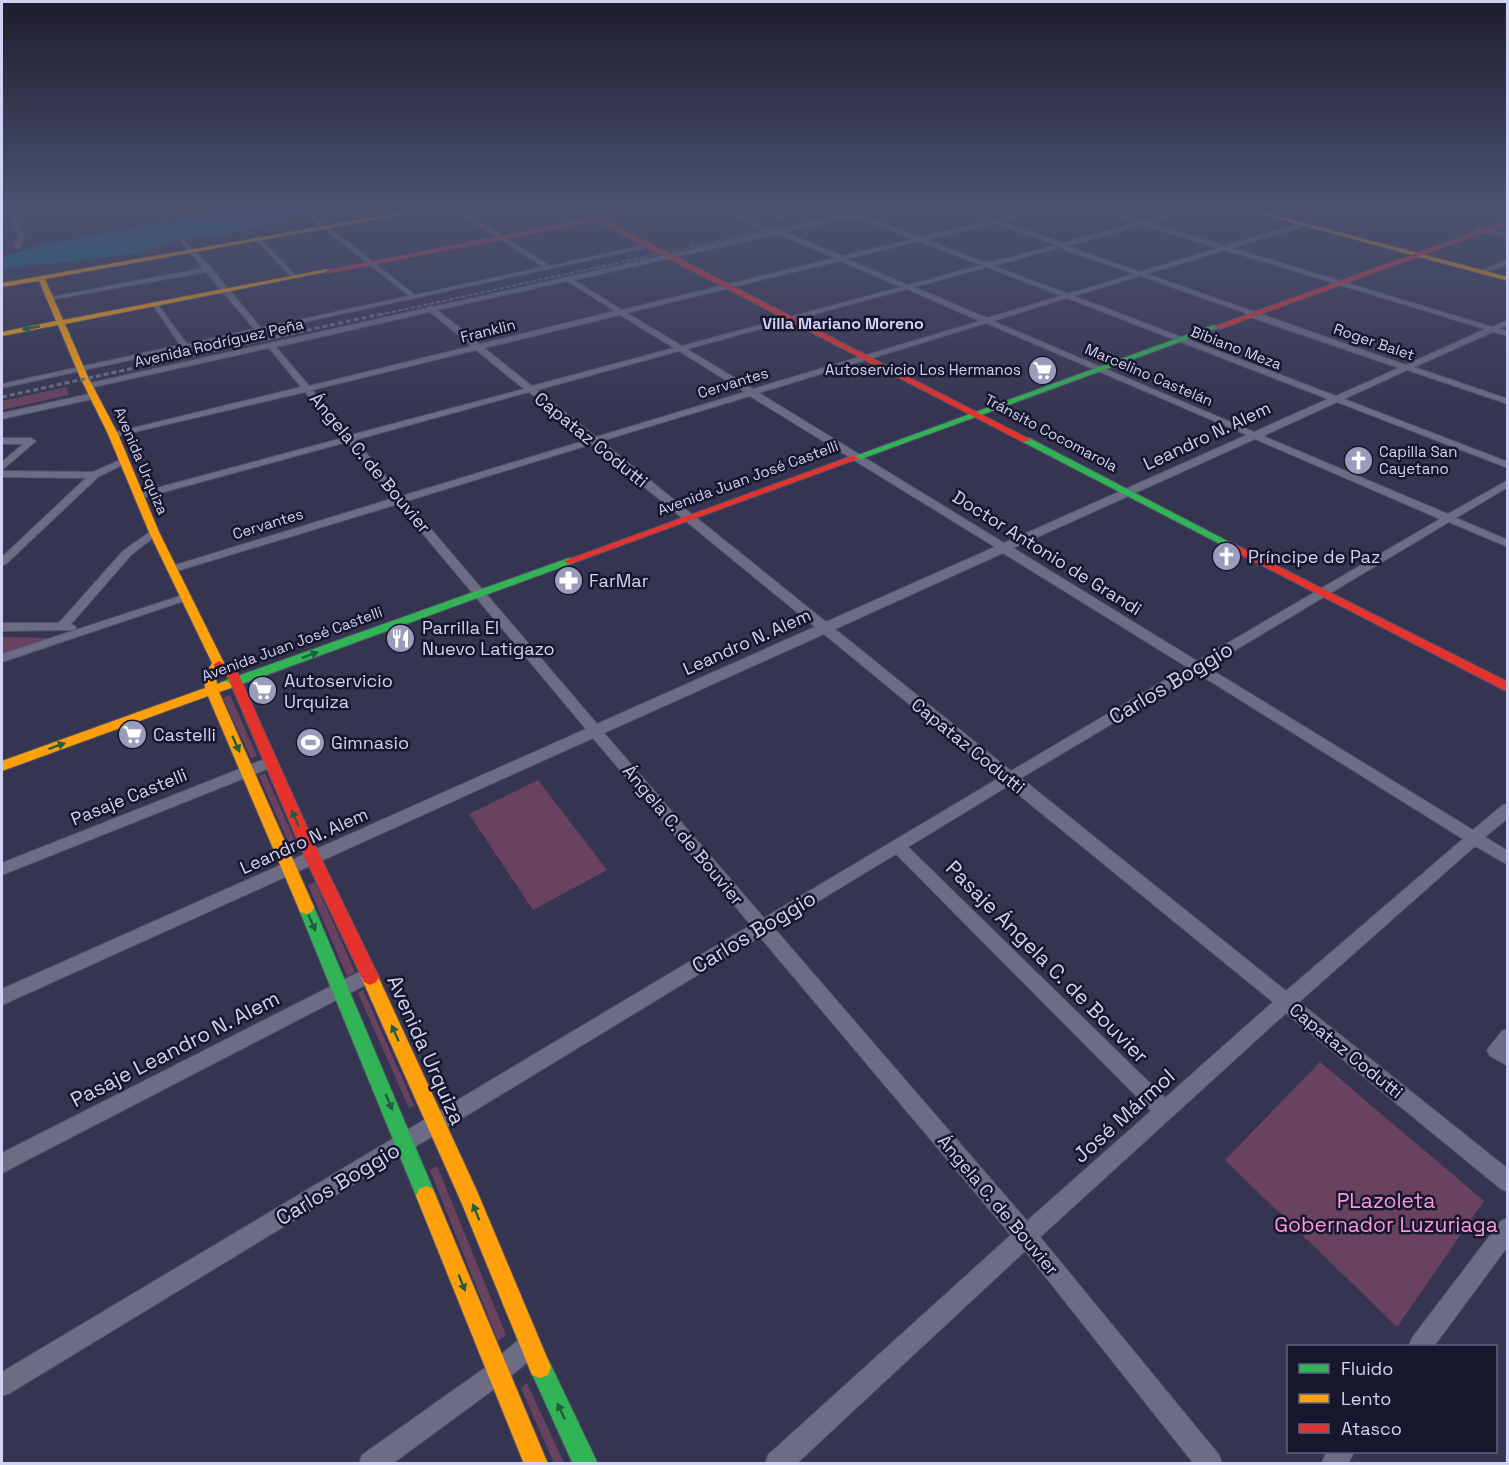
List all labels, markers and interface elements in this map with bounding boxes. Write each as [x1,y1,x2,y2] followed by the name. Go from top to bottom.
[762,313,924,334] district label: Villa Mariano Moreno
[132,314,306,371] street label: Avenida Rodríguez Peña
[458,315,517,346] street label: Franklin
[1331,319,1417,364] street label: Roger Balet
[1188,321,1285,374] street label: Bibiano Meza
[22,324,41,333] one-way arrow
[1082,339,1216,410] street label: Marcelino Castelán
[1026,354,1058,386] supermarket icon: Autoservicio Los Hermanos
[825,360,1021,379] place label: Autoservicio Los Hermanos
[695,363,771,402] street label: Cervantes
[530,387,653,492] street label: Capataz Codutti
[305,388,436,538] street label: Ángela C. de Bouvier
[981,389,1121,476] street label: Tránsito Cocomarola
[1139,396,1274,475] street label: Leandro N. Alem
[110,404,173,518] street label: Avenida Urquiza
[655,436,841,519] street label: Avenida Juan José Castelli
[1379,442,1457,478] place label: Capilla San Cayetano
[1342,445,1374,477] church icon: Capilla San Cayetano
[948,485,1146,620] street label: Doctor Antonio de Grandi
[230,504,306,543] street label: Cervantes
[1211,541,1243,573] church icon: Príncipe de Paz
[1248,545,1380,568] place label: Príncipe de Paz
[552,565,584,597] pharmacy icon: FarMar
[589,569,649,592] place label: FarMar
[199,602,385,685] street label: Avenida Juan José Castelli
[679,603,814,680] street label: Leandro N. Alem
[422,616,555,660] place label: Parrilla El Nuevo Latigazo
[385,622,417,654] restaurant icon: Parrilla El Nuevo Latigazo
[1104,635,1238,730] street label: Carlos Boggio
[301,650,319,659] one-way arrow
[284,669,393,713] place label: Autoservicio Urquiza
[247,675,279,707] supermarket icon: Autoservicio Urquiza
[907,693,1030,798] street label: Capataz Codutti
[116,719,148,751] supermarket icon: Castelli
[153,723,216,746] place label: Castelli
[294,727,326,759] sports icon: Gimnasio
[331,731,409,754] place label: Gimnasio
[231,735,241,753] one-way arrow
[48,741,66,751] one-way arrow
[618,760,749,910] street label: Ángela C. de Bouvier
[67,763,190,830] street label: Pasaje Castelli
[236,802,371,879] street label: Leandro N. Alem
[290,809,299,827] one-way arrow
[940,854,1155,1069] street label: Pasaje Ángela C. de Bouvier
[687,884,821,979] street label: Carlos Boggio
[308,914,317,931] one-way arrow
[381,971,472,1129] street label: Avenida Urquiza
[66,984,284,1113] street label: Pasaje Leandro N. Alem
[1285,998,1408,1103] street label: Capataz Codutti
[390,1023,400,1041] one-way arrow
[1067,1063,1180,1169] street label: José Mármol
[384,1094,394,1112] one-way arrow
[933,1130,1064,1280] street label: Ángela C. de Bouvier
[271,1136,405,1231] street label: Carlos Boggio
[1274,1187,1498,1238] park label: PLazoleta Gobernador Luzuriaga
[471,1203,480,1221] one-way arrow
[458,1274,467,1292] one-way arrow
[1287,1345,1497,1453] legend
[1341,1357,1393,1380] text: Fluido
[1341,1387,1391,1410] text: Lento
[556,1402,565,1419] one-way arrow
[1341,1417,1402,1440] text: Atasco

